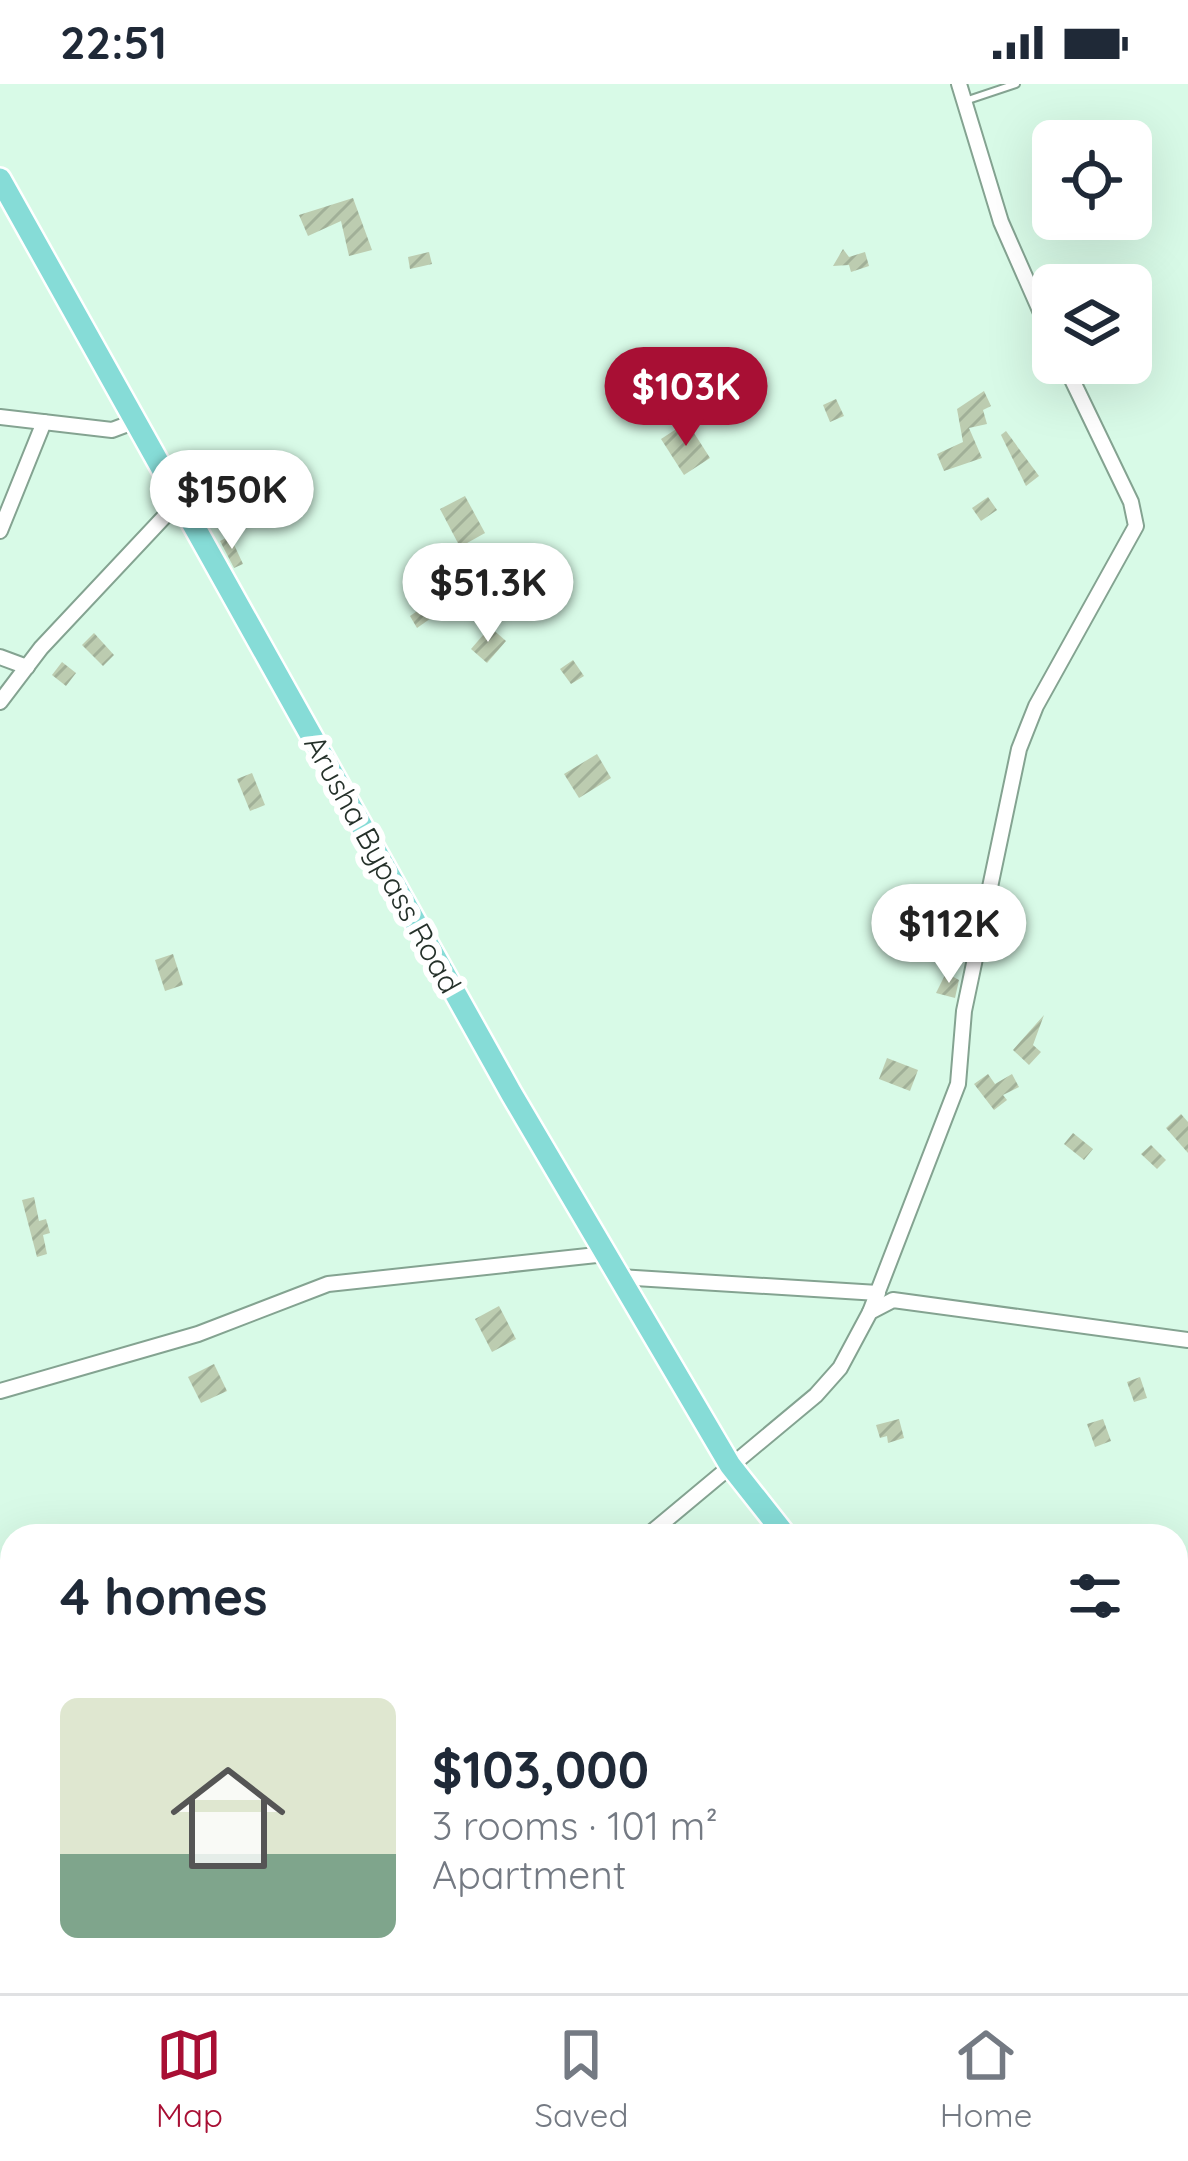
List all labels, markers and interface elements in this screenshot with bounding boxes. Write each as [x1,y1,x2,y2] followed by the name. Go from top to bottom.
[60,14,167,70] text: 22:51
[1032,120,1152,384] map controls
[1032,120,1152,240] button: locate
[1032,264,1152,384] button: layers
[602,347,770,449] pin: $103K
[632,361,740,410] text: $103K
[148,450,316,552] pin: $150K
[177,464,287,513] text: $150K
[390,543,586,645] pin: $51.3K
[429,557,547,606] text: $51.3K
[296,728,470,1000] street label: Arusha Bypass Road
[865,884,1033,986] pin: $112K
[898,898,1000,947] text: $112K
[1062,1563,1128,1629] icon: filters
[60,1564,268,1628] text: 4 homes
[432,1737,649,1801] text: $103,000
[156,1746,300,1890] icon: home
[432,1801,718,1850] text: 3 rooms · 101 m²
[432,1850,626,1899] text: Apartment
[156,2022,223,2135] tab: Map
[534,2022,628,2135] tab: Saved
[940,2022,1032,2135] tab: Home

